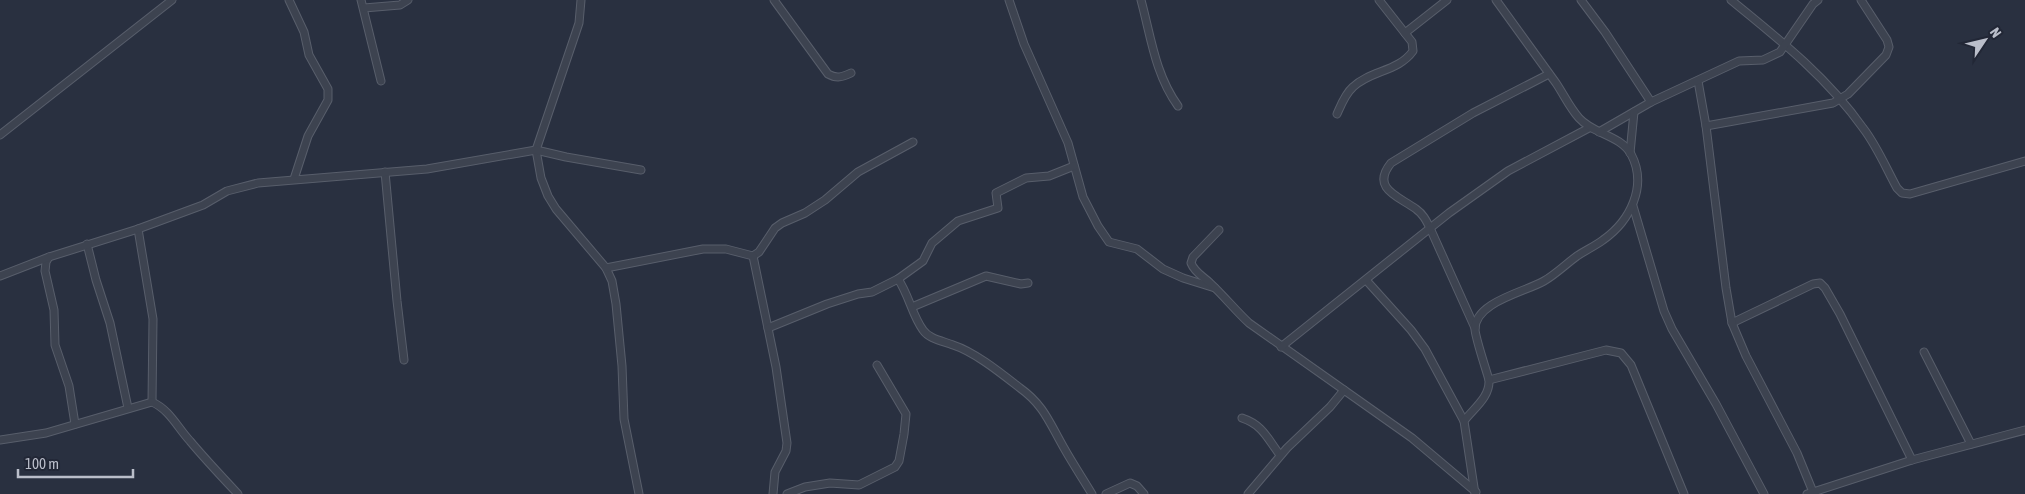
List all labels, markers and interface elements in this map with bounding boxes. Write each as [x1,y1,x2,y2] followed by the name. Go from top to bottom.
[1960,15,2010,65] north arrow
[1987,25,2005,41] text: N
[18,446,132,478] scale bar
[25,455,59,472] text: 100 m

